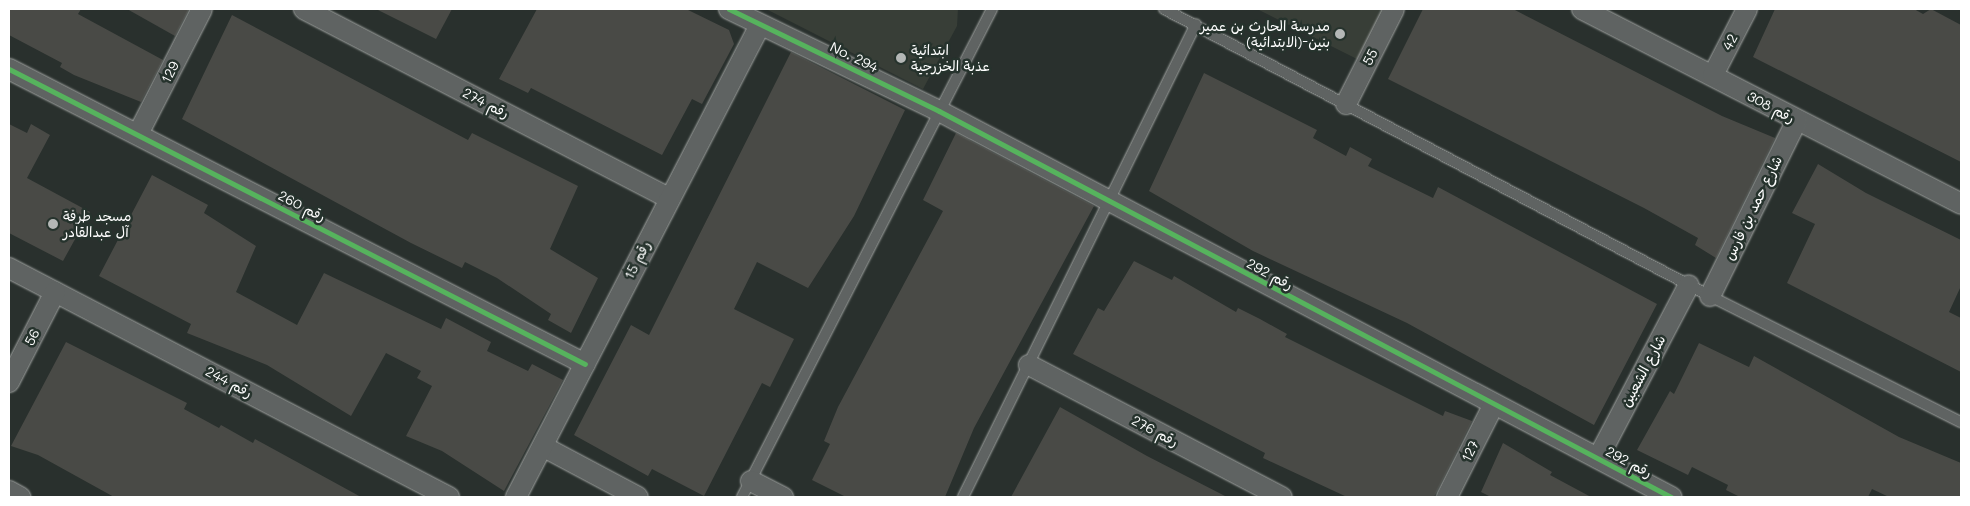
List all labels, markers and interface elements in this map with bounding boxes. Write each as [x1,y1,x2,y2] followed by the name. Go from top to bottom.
[1200,18,1330,50] place label: مدرسة الحارث بن عمير (الابتدائية)-بنين
[1334,28,1346,40] marker: مدرسة الحارث بن عمير (الابتدائية)-بنين
[1719,31,1741,53] street label: 42
[827,38,881,76] street label: No. 294
[911,42,990,74] place label: ابتدائية عذبة الخزرجية
[1359,46,1381,68] street label: 55
[895,52,907,64] marker: ابتدائية عذبة الخزرجية
[157,58,183,86] street label: 129
[460,84,512,122] street label: رقم 274
[1744,87,1798,127] street label: رقم 308
[1721,153,1785,263] street label: شارع حمد بن فارس
[275,187,329,225] street label: رقم 260
[63,208,131,240] place label: مسجد طرفة آل عبدالقادر
[47,218,59,230] marker: مسجد طرفة آل عبدالقادر
[620,238,654,282] street label: رقم 15
[1244,255,1296,293] street label: رقم 292
[21,326,43,348] street label: 56
[1617,332,1669,410] street label: شارع الشعبين
[203,363,255,401] street label: رقم 244
[1129,412,1181,450] street label: رقم 276
[1458,437,1482,465] street label: 127
[1603,443,1655,481] street label: رقم 292

